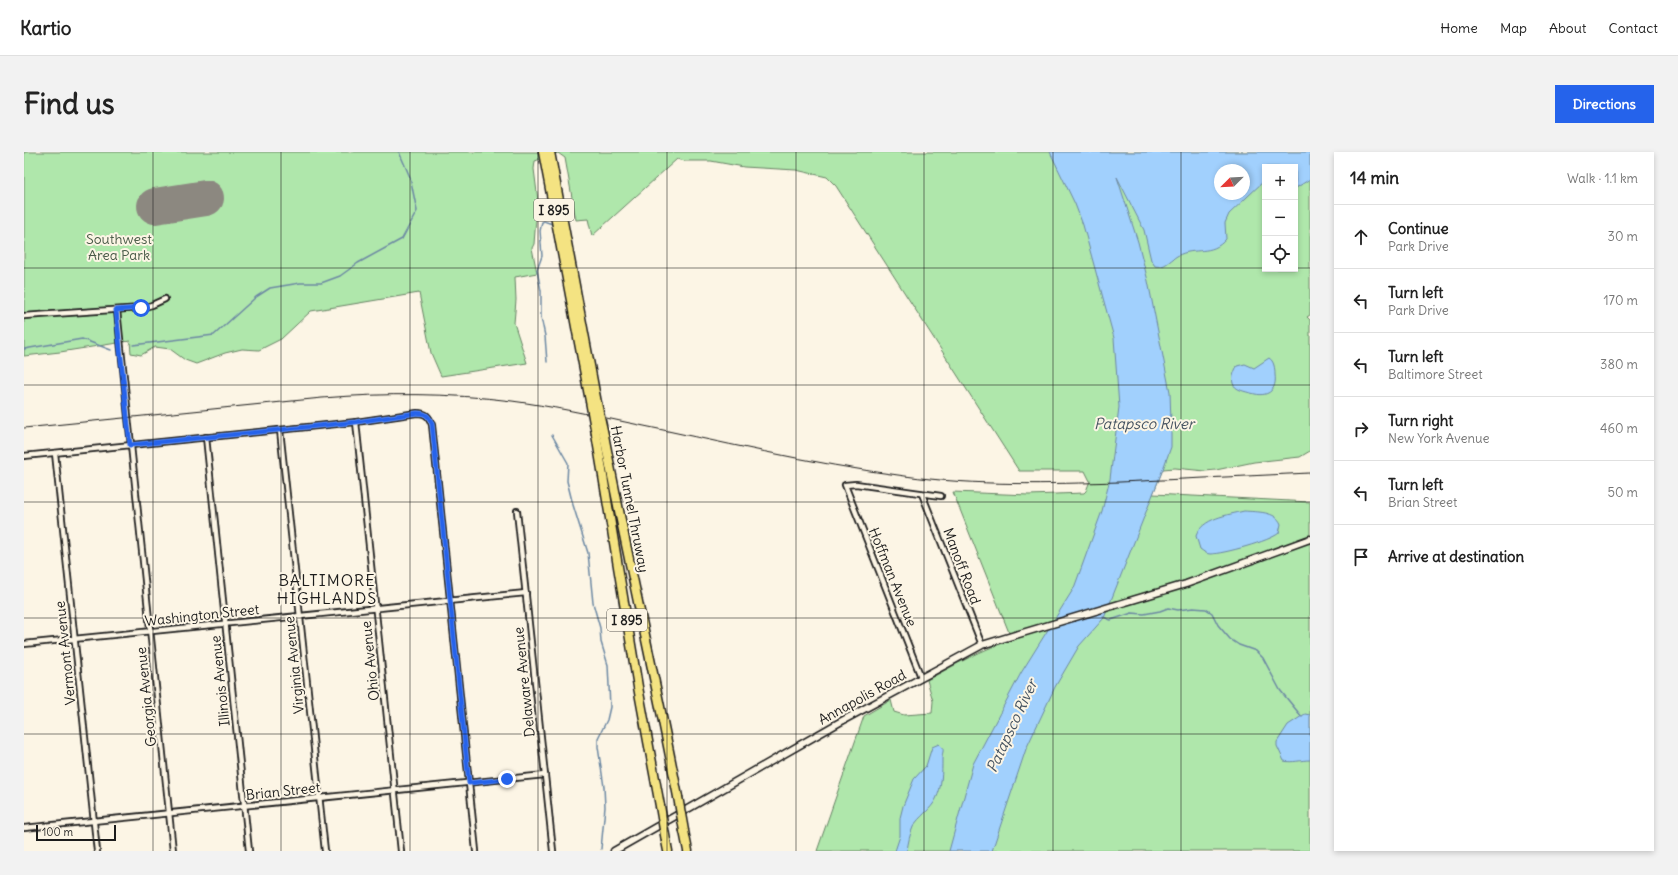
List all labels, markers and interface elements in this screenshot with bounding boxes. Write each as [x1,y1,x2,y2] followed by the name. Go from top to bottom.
[20,16,72,40] text: Kartio
[1440,19,1478,37] text: Home
[1500,19,1527,37] text: Map
[1549,19,1587,37] text: About
[1609,19,1658,37] text: Contact
[1555,85,1654,123] button: Directions
[24,86,115,122] text: Find us
[1214,164,1250,200] north arrow
[1262,164,1298,272] map controls
[1262,164,1298,200] button: +
[1350,167,1399,189] text: 14 min
[1567,170,1638,187] text: Walk · 1.1 km
[534,199,574,221] road number: I 895
[1262,200,1298,236] button: −
[1388,219,1449,238] text: Continue
[1350,226,1372,248] icon: ahead
[1608,228,1638,245] text: 30 m
[86,230,152,264] park label: Southwest Area Park
[1262,236,1298,272] button: locate
[1388,238,1449,255] text: Park Drive
[1388,283,1443,302] text: Turn left
[1350,290,1372,312] icon: left
[1603,292,1638,309] text: 170 m
[132,299,150,317] route start
[1388,302,1449,319] text: Park Drive
[1388,347,1443,366] text: Turn left
[1350,354,1372,376] icon: left
[1600,356,1638,373] text: 380 m
[1388,366,1483,383] text: Baltimore Street
[1388,411,1453,430] text: Turn right
[1094,414,1196,433] water label: Patapsco River
[1350,418,1372,440] icon: right
[1600,420,1638,437] text: 460 m
[607,424,653,574] street label: Harbor Tunnel Thruway
[1388,430,1489,447] text: New York Avenue
[1388,475,1443,494] text: Turn left
[1350,482,1372,504] icon: left
[1607,484,1638,501] text: 50 m
[1388,494,1457,511] text: Brian Street
[865,525,921,629] street label: Hoffman Avenue
[939,525,985,607] street label: Manoff Road
[1350,546,1372,568] icon: arrive
[1388,547,1524,566] text: Arrive at destination
[277,570,377,608] district label: BALTIMORE HIGHLANDS
[51,600,79,706] street label: Vermont Avenue
[144,600,260,630] street label: Washington Street
[607,609,647,631] road number: I 895
[280,615,308,715] street label: Virginia Avenue
[357,620,383,702] street label: Ohio Avenue
[509,626,539,738] street label: Delaware Avenue
[206,635,234,727] street label: Illinois Avenue
[132,646,160,748] street label: Georgia Avenue
[815,665,909,729] street label: Annapolis Road
[982,675,1042,775] water label: Patapsco River
[498,770,516,788] route end
[245,778,321,804] street label: Brian Street
[36,823,116,842] scale bar
[42,825,73,839] text: 100 m

